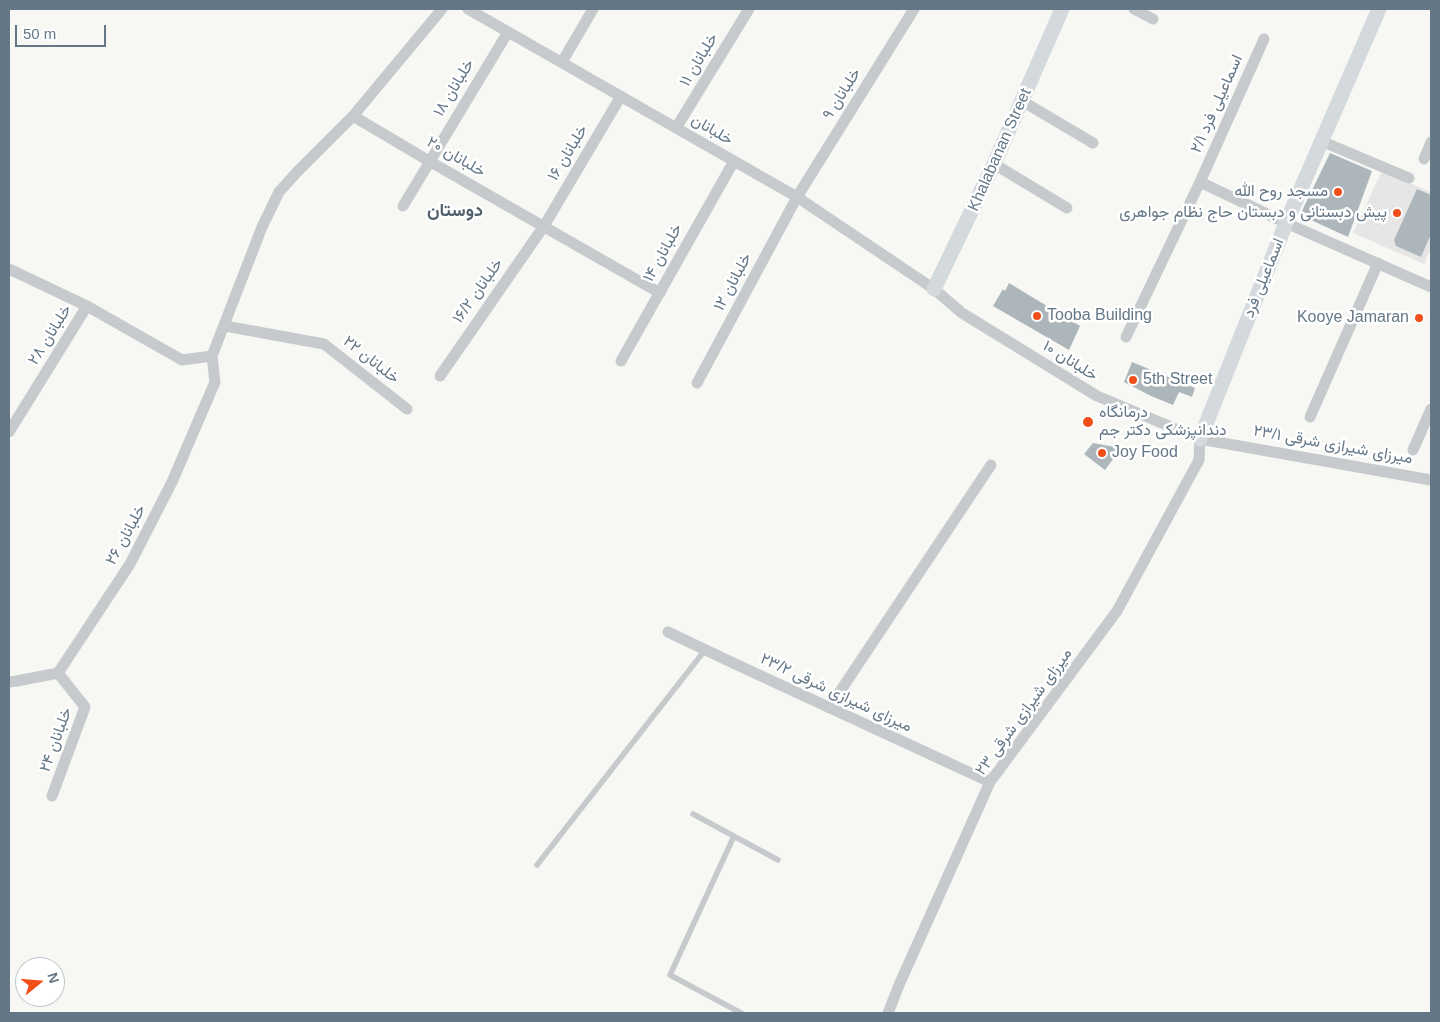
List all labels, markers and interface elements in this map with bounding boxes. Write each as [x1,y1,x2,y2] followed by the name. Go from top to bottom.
[18,15,109,47] scale bar
[23,25,56,42] text: 50 m
[676,30,722,90] street label: ۱۱ خلبانان
[1187,52,1247,156] street label: ۲/۱ اسماعیلی فرد
[429,56,479,120] street label: ۱۸ خلبانان
[819,65,865,123] street label: ۹ خلبانان
[964,86,1036,214] street label: Khalabanan Street
[688,110,736,150] street label: خلبانان
[544,121,592,185] street label: ۱۶ خلبانان
[423,133,489,181] street label: ۲۰ خلبانان
[1234,182,1328,202] place label: مسجد روح الله
[1332,186,1344,198] marker: مسجد روح الله
[427,200,483,222] district label: دوستان
[1119,203,1387,223] place label: پیش دبستانی و دبستان حاج نظام جواهری
[1391,207,1403,219] marker: پیش دبستانی و دبستان حاج نظام جواهری
[639,221,687,285] street label: ۱۴ خلبانان
[1239,236,1289,320] street label: اسماعیلی فرد
[710,250,756,314] street label: ۱۲ خلبانان
[449,255,507,327] street label: ۱۶/۲ خلبانان
[24,301,76,369] street label: ۲۸ خلبانان
[1047,306,1152,326] place label: Tooba Building
[1297,308,1409,328] place label: Kooye Jamaran
[1031,310,1043,322] marker: Tooba Building
[1413,312,1425,324] marker: Kooye Jamaran
[339,332,403,388] street label: ۲۲ خلبانان
[1039,337,1101,385] street label: ۱۰ خلبانان
[1143,370,1212,390] place label: 5th Street
[1127,374,1139,386] marker: 5th Street
[1099,403,1227,441] place label: درمانگاه دندانپزشکی دکتر جم
[1081,415,1095,429] marker: درمانگاه دندانپزشکی دکتر جم
[1252,422,1414,468] street label: ۲۳/۱ میرزای شیرازی شرقی
[1112,443,1178,463] place label: Joy Food
[1096,447,1108,459] marker: Joy Food
[102,502,150,568] street label: ۲۶ خلبانان
[971,645,1077,779] street label: ۲۳ میرزای شیرازی شرقی
[757,649,915,737] street label: ۲۳/۲ میرزای شیرازی شرقی
[36,705,76,775] street label: ۲۴ خلبانان
[15,957,65,1007] north arrow
[44,971,63,985] text: N

